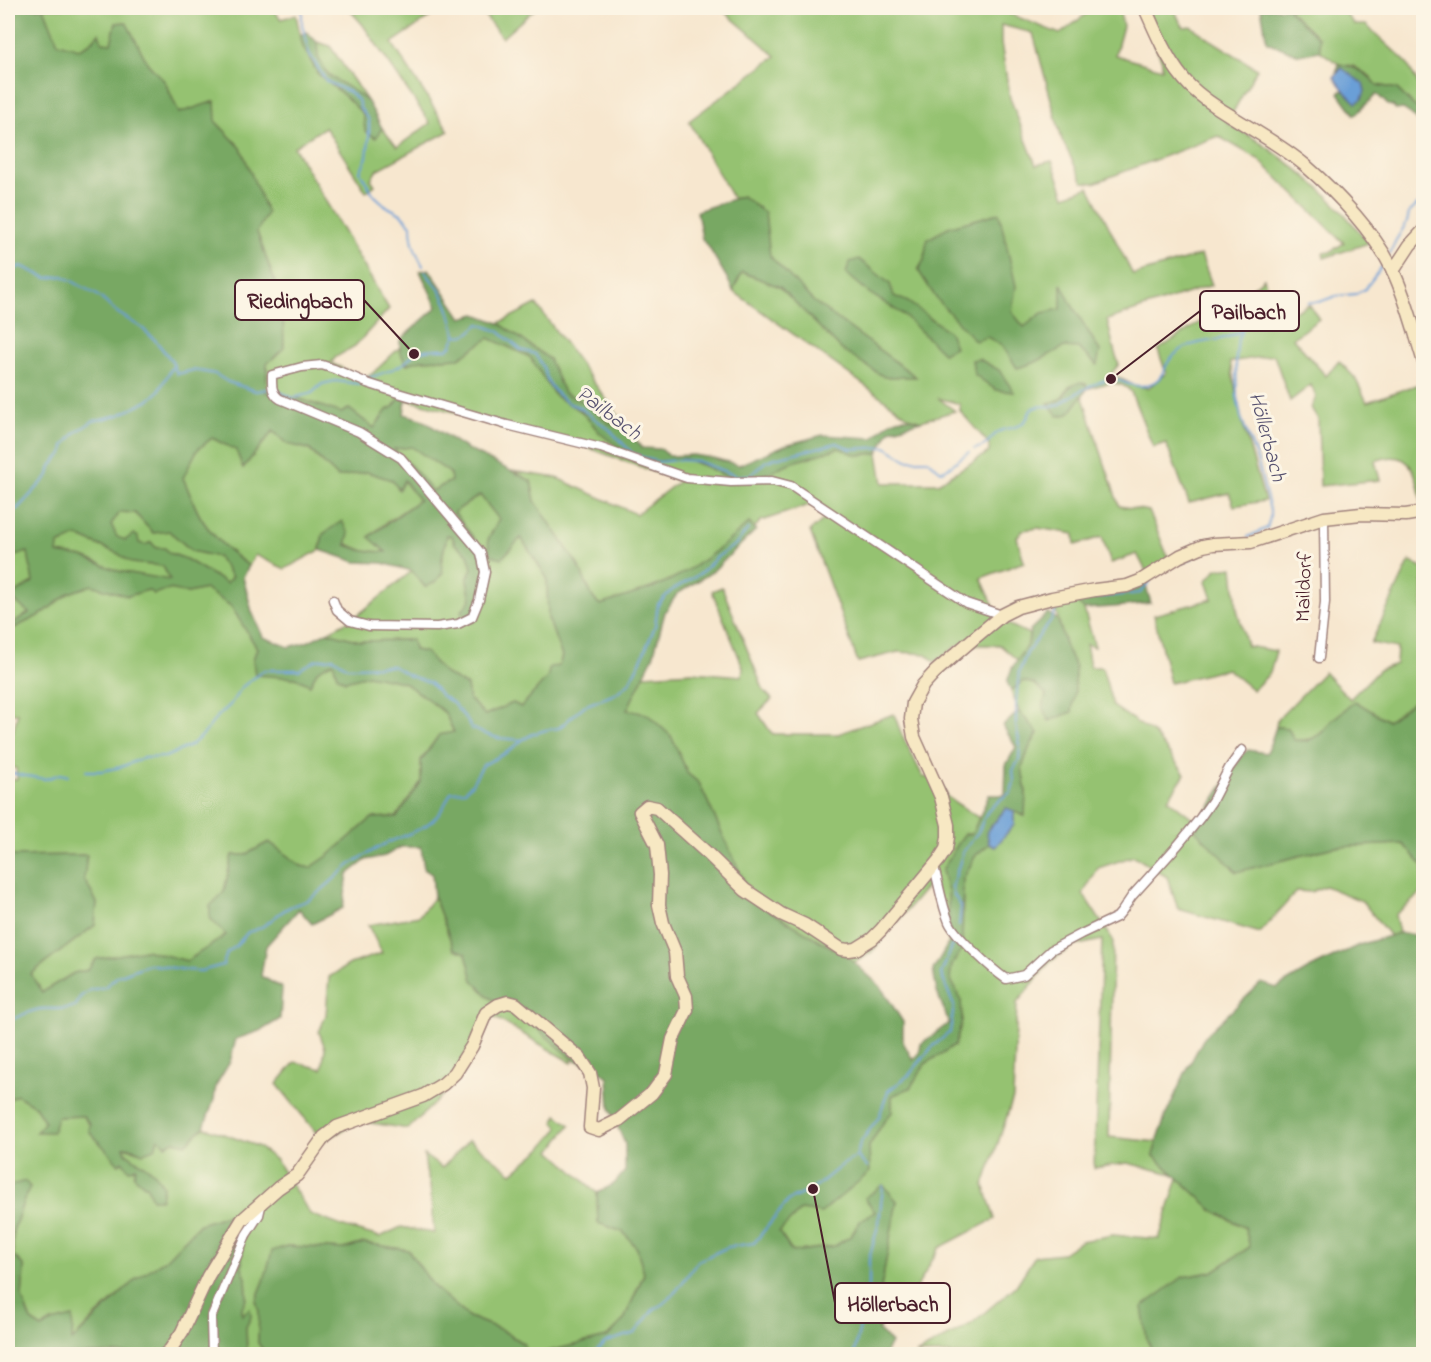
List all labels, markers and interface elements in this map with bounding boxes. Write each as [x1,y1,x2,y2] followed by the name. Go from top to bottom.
[235,280,364,320] callout: Riedingbach
[247,287,353,320] text: Riedingbach
[1200,291,1299,331] callout: Pailbach
[1212,298,1286,330] text: Pailbach
[569,379,648,450] water label: Pailbach
[1239,389,1293,486] water label: Höllerbach
[1289,551,1321,623] street label: Maildorf
[835,1283,950,1323] callout: Höllerbach
[847,1290,939,1322] text: Höllerbach

